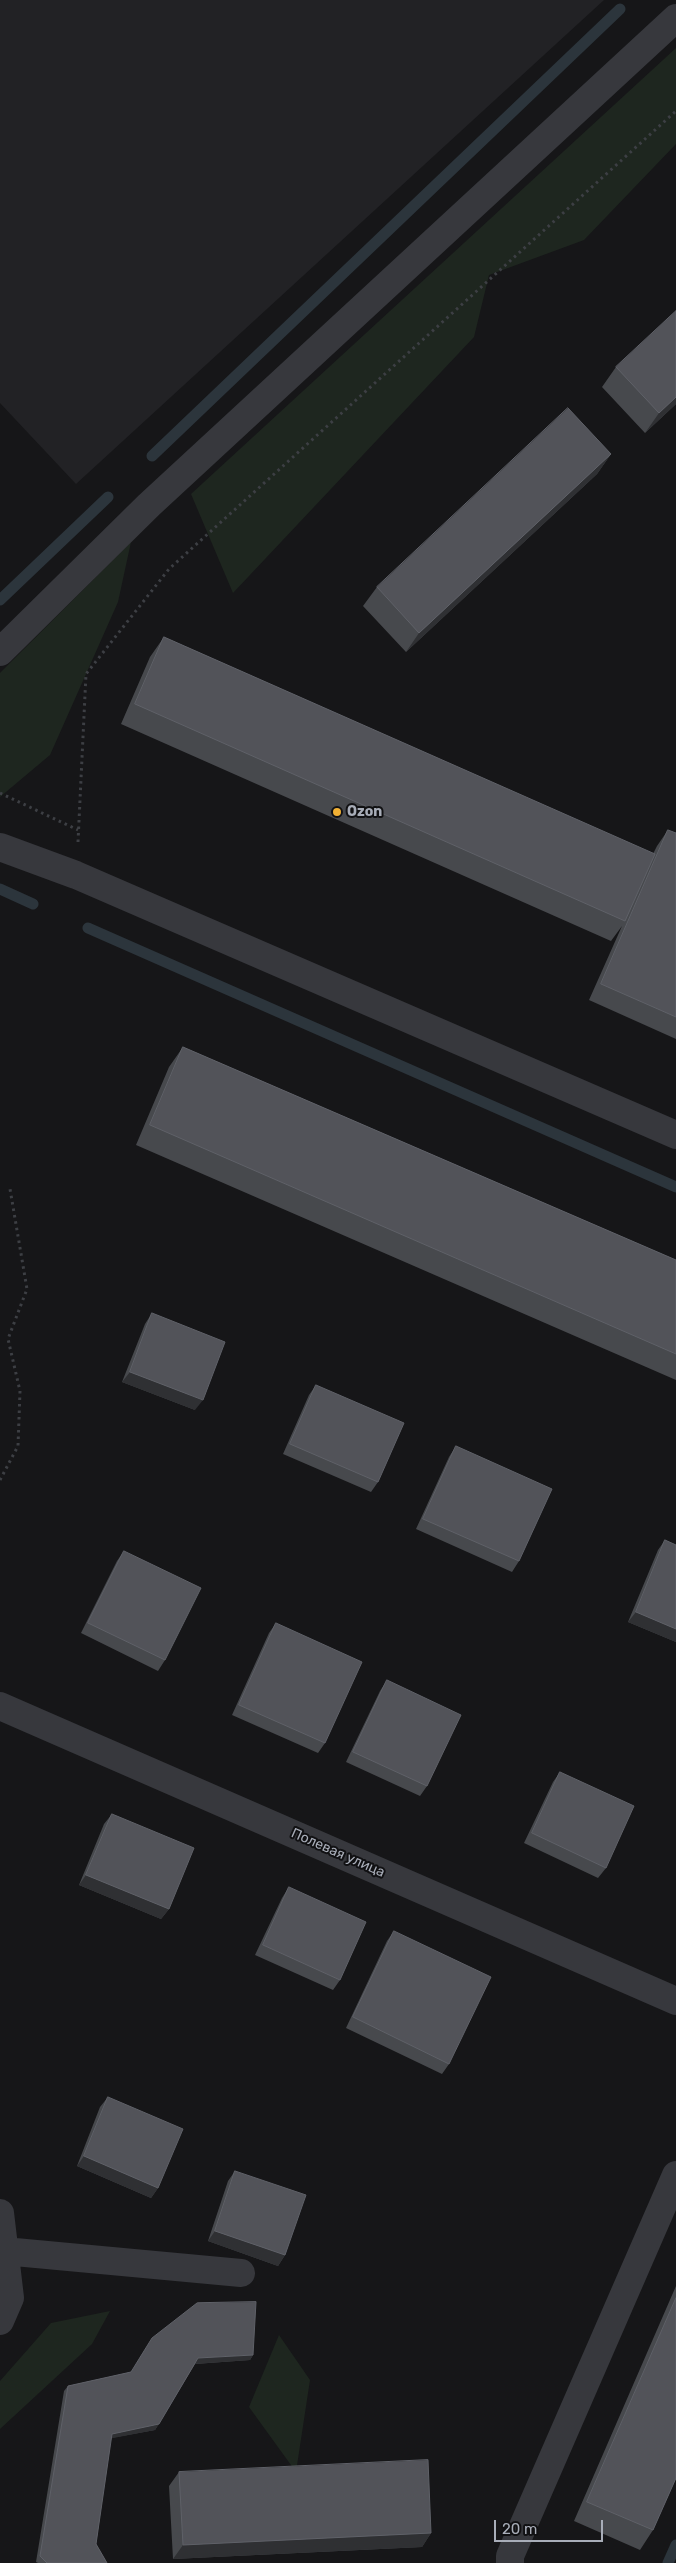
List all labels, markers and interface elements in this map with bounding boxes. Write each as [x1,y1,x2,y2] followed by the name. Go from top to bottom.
[347,804,382,820] place label: Ozon
[331,806,343,818] marker: Ozon
[289,1825,387,1881] street label: Полевая улица
[496,2510,605,2542] scale bar
[502,2520,537,2538] text: 20 m

